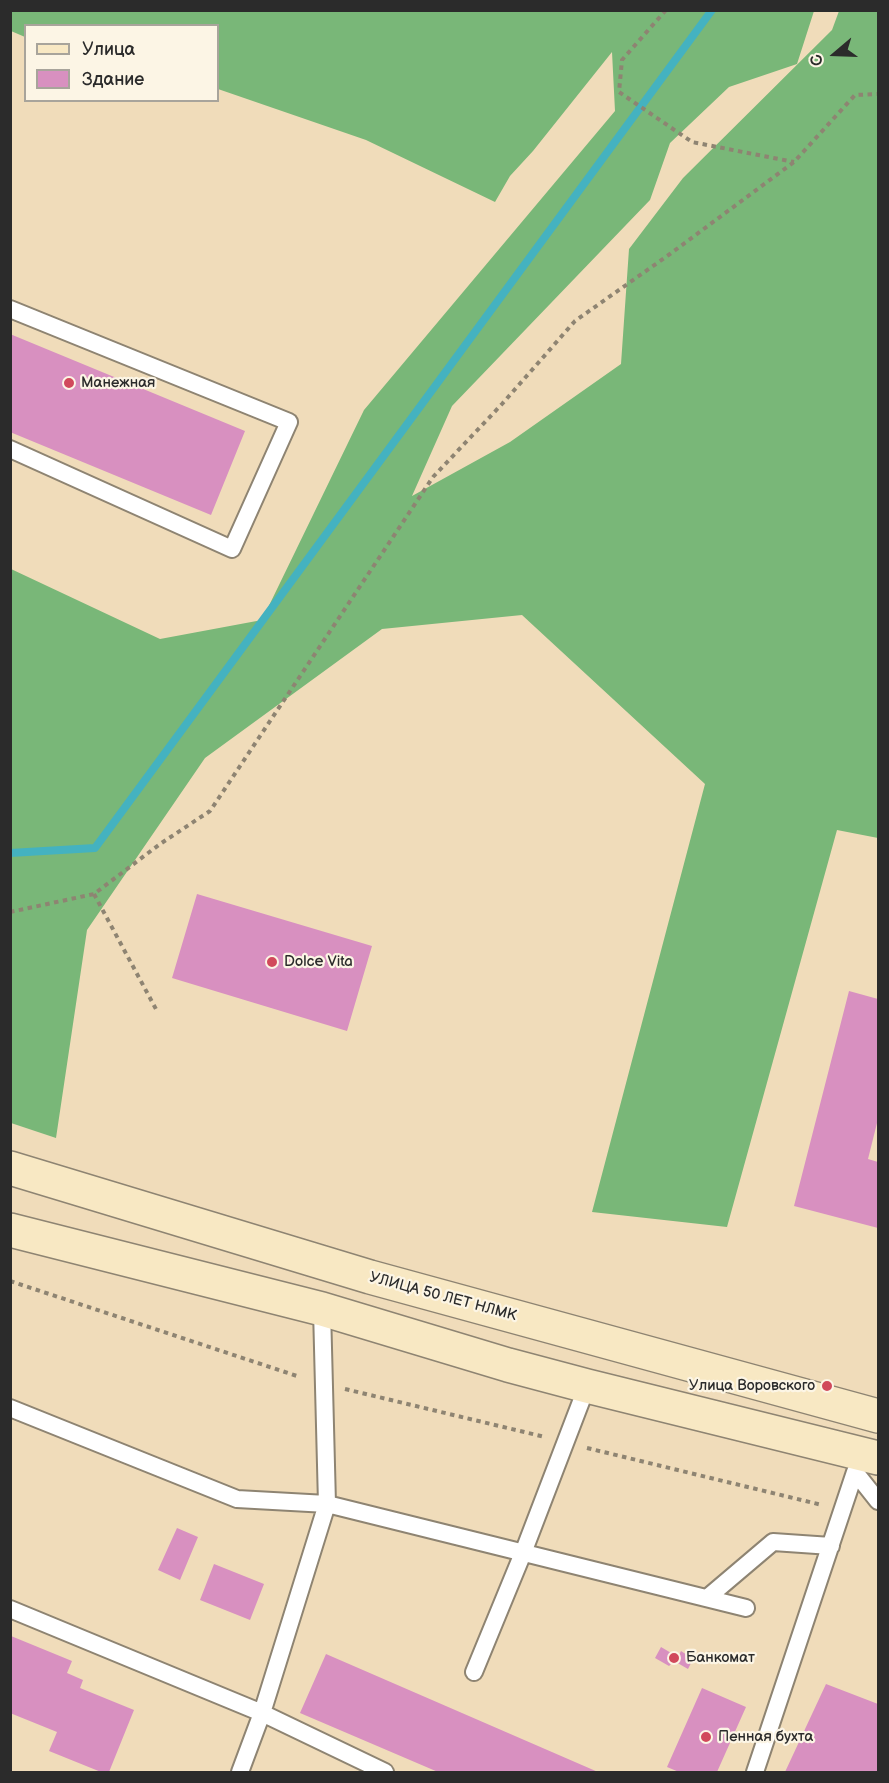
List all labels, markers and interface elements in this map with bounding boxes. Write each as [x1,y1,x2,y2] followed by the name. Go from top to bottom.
[24,24,219,102] legend
[805,24,865,84] north arrow
[82,39,135,60] text: Улица
[807,52,828,68] text: С
[82,69,144,90] text: Здание
[81,374,155,392] place label: Манежная
[62,376,76,390] marker: Манежная
[284,953,353,971] place label: Dolce Vita
[265,955,279,969] marker: Dolce Vita
[368,1269,518,1325] street label: УЛИЦА 50 ЛЕТ НЛМК
[689,1377,815,1395] place label: Улица Воровского
[820,1379,834,1393] marker: Улица Воровского
[686,1649,755,1667] place label: Банкомат
[667,1651,681,1665] marker: Банкомат
[718,1728,813,1746] place label: Пенная бухта
[699,1730,713,1744] marker: Пенная бухта

